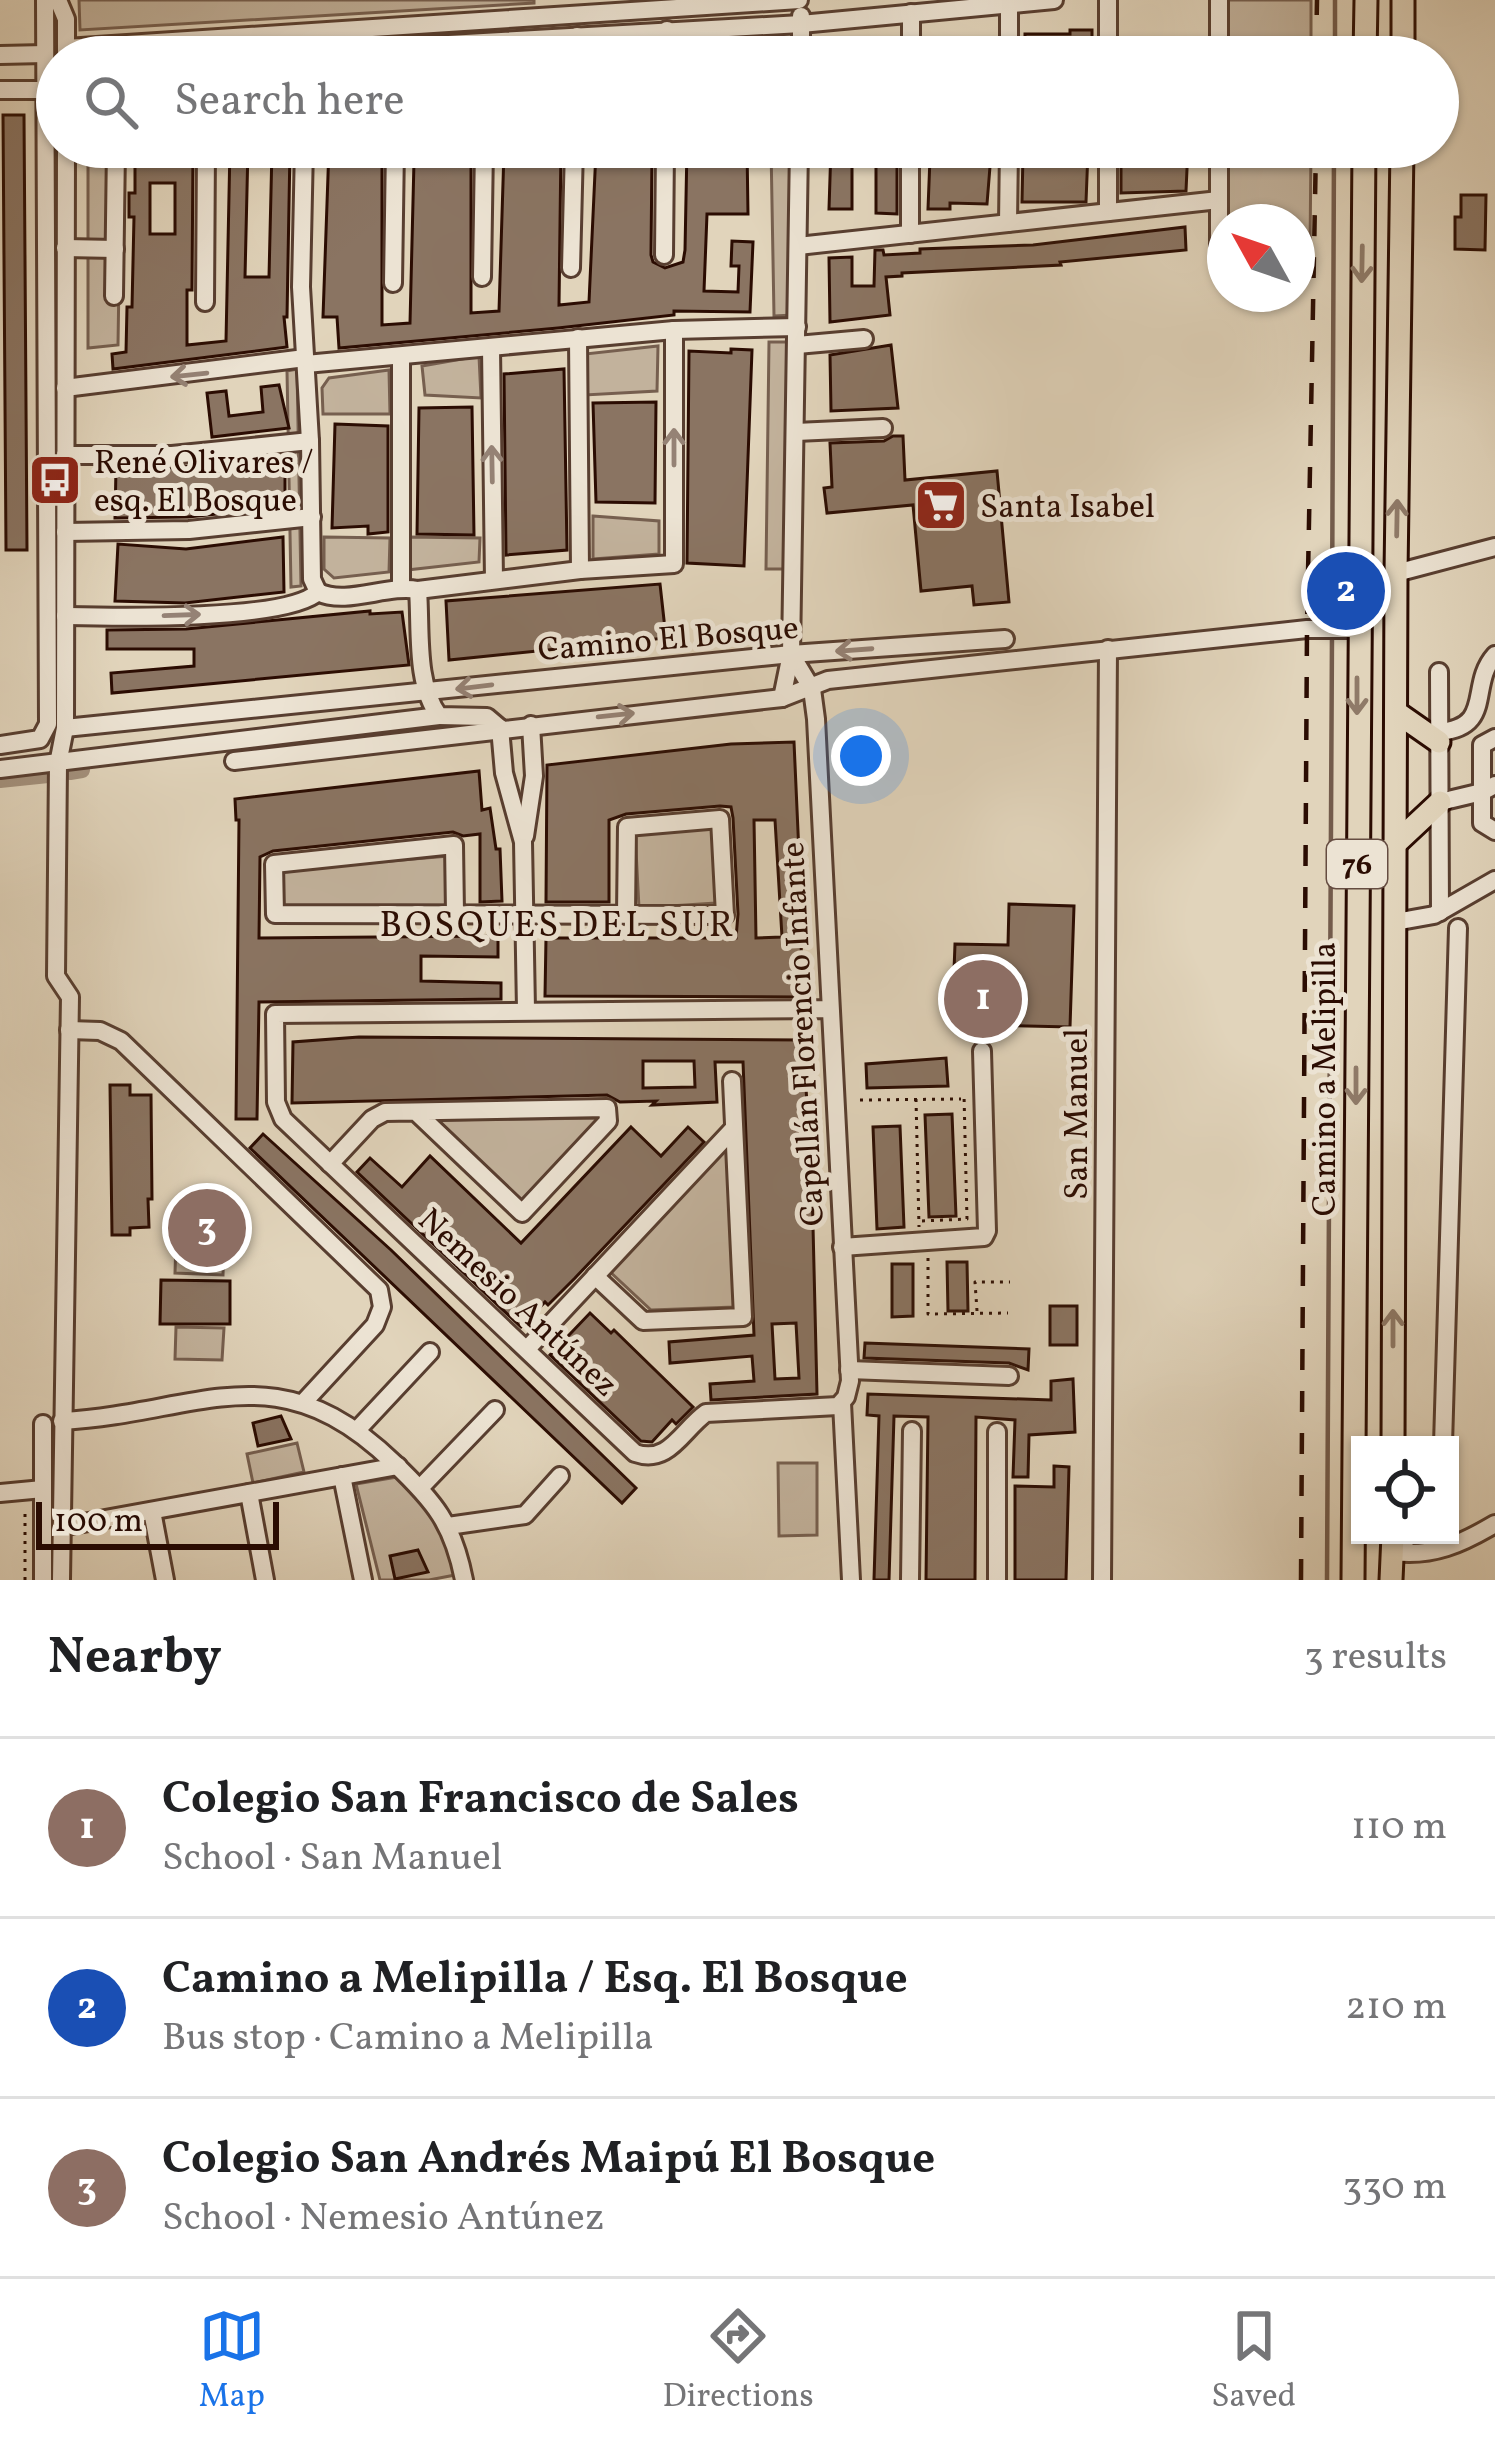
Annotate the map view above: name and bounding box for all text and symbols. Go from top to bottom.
search box [36,36,1459,168]
icon: search [78,69,144,135]
text: Search here [174,71,405,134]
north arrow [1207,204,1315,312]
one-way arrow [1351,244,1373,283]
one-way arrow [171,364,210,387]
one-way arrow [663,428,685,467]
place label: René Olivares / esq. El Bosque [94,442,314,526]
one-way arrow [481,445,504,484]
bus stop icon: René Olivares / esq. El Bosque [27,452,83,508]
supermarket icon: Santa Isabel [913,477,969,533]
place label: Santa Isabel [980,486,1155,532]
one-way arrow [1385,499,1408,538]
pin: 2 [1307,546,1385,636]
one-way arrow [162,603,201,626]
street label: Camino El Bosque [536,607,801,675]
one-way arrow [835,639,874,662]
one-way arrow [455,676,494,698]
one-way arrow [1346,676,1368,715]
one-way arrow [596,704,635,726]
your location [831,726,891,786]
road number: 76 [1327,840,1387,888]
street label: Capellán Florencio Infante [772,841,838,1227]
district label: BOSQUES DEL SUR [379,902,737,952]
street label: Camino a Melipilla [1304,942,1350,1216]
pin: 1 [944,954,1022,1044]
street label: San Manuel [1056,1028,1102,1200]
one-way arrow [1345,1066,1367,1105]
pin: 3 [168,1183,246,1273]
street label: Nemesio Antúnez [406,1199,626,1409]
one-way arrow [1382,1309,1404,1348]
map controls [1351,1436,1459,1544]
button: locate [1351,1436,1459,1544]
scale bar [36,1496,279,1549]
text: 100 m [54,1500,143,1546]
text: Nearby [48,1623,222,1694]
text: 3 results [1304,1631,1447,1685]
text: Colegio San Francisco de Sales [162,1769,799,1832]
text: 1 [79,1801,95,1855]
text: 110 m [1351,1801,1447,1855]
text: School · San Manuel [162,1832,502,1886]
text: Camino a Melipilla / Esq. El Bosque [162,1949,908,2012]
text: 2 [77,1981,97,2035]
text: 210 m [1345,1981,1447,2035]
text: Bus stop · Camino a Melipilla [162,2012,654,2066]
text: Colegio San Andrés Maipú El Bosque [162,2129,935,2192]
text: 3 [77,2161,97,2215]
text: 330 m [1342,2161,1447,2215]
text: School · Nemesio Antúnez [162,2192,604,2246]
tab: Map [199,2303,265,2421]
tab: Directions [662,2303,814,2421]
tab: Saved [1211,2303,1296,2421]

